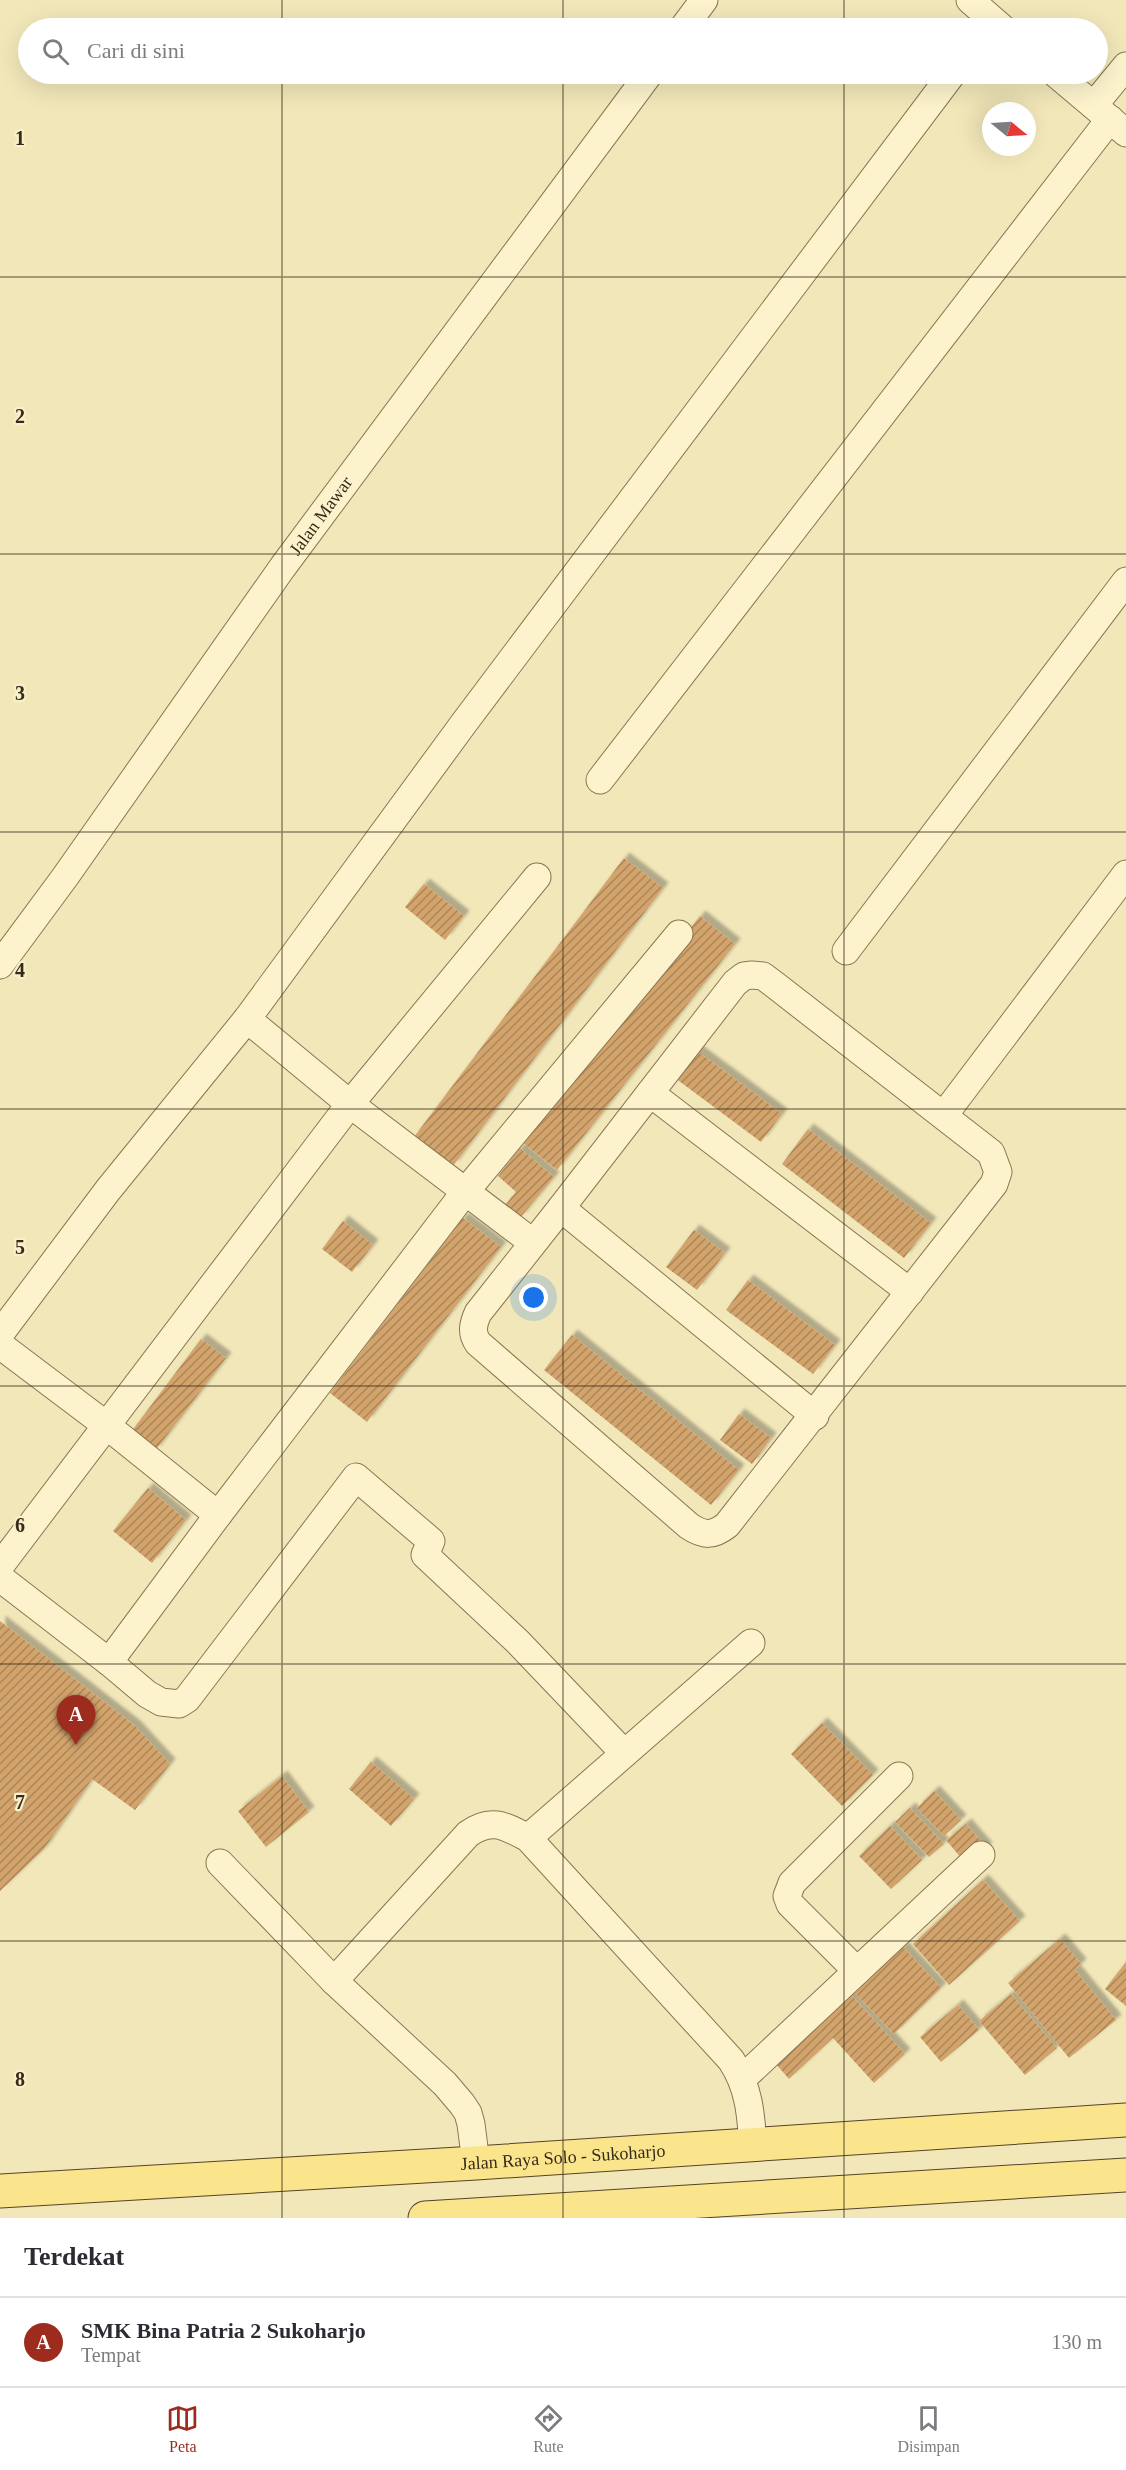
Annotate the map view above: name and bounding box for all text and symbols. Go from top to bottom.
search box [18,18,1108,84]
icon: search [39,35,72,68]
text: Cari di sini [87,38,185,63]
north arrow [982,102,1036,156]
text: 1 [15,127,25,149]
text: 2 [15,405,25,427]
street label: Jalan Mawar [285,473,356,559]
text: 3 [15,682,25,704]
text: 4 [15,959,25,981]
text: 5 [15,1236,25,1258]
your location [519,1283,548,1312]
text: 6 [15,1514,25,1536]
pin: A [56,1696,96,1745]
text: 7 [15,1791,25,1813]
text: 8 [15,2068,25,2090]
street label: Jalan Raya Solo - Sukoharjo [460,2140,666,2174]
text: Terdekat [24,2242,124,2271]
text: SMK Bina Patria 2 Sukoharjo [81,2318,366,2343]
text: A [36,2331,51,2353]
text: 130 m [1051,2331,1102,2353]
text: Tempat [81,2344,141,2366]
tab: Peta [166,2402,199,2456]
tab: Rute [532,2402,565,2456]
tab: Disimpan [897,2402,960,2456]

